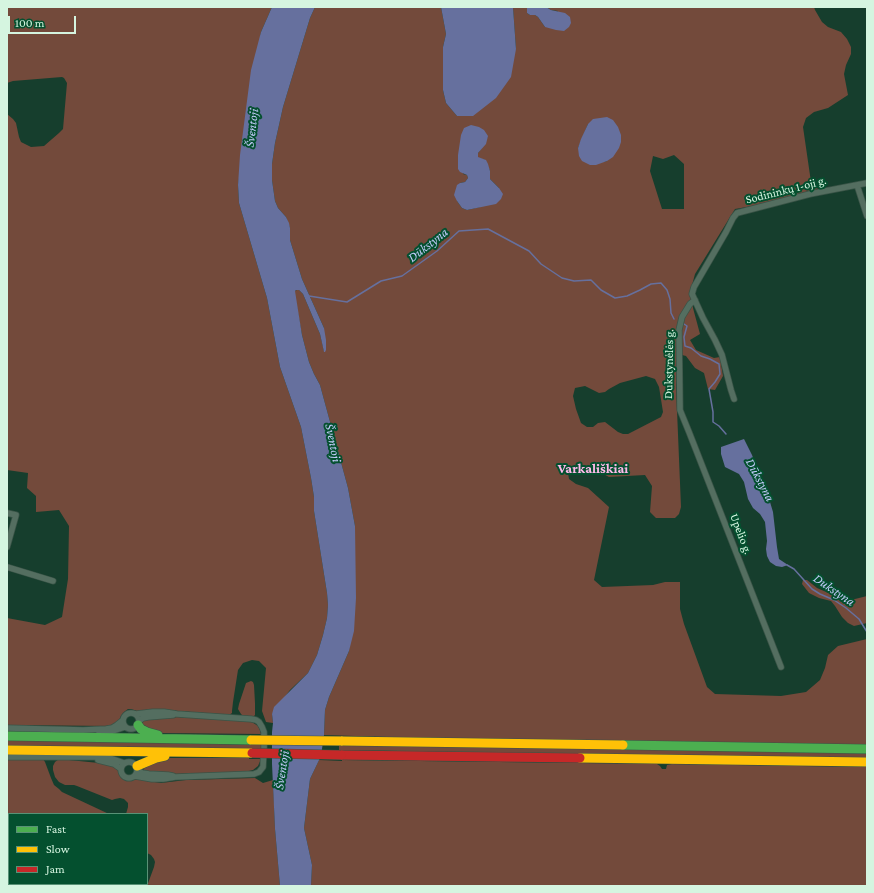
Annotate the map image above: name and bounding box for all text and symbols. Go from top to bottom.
scale bar [10,8,78,34]
text: 100 m [15,16,44,30]
water label: Šventoji [242,108,262,148]
street label: Sodininkų 1-oji g. [744,173,828,207]
water label: Dūkstyna [405,224,451,266]
street label: Dukstynėlės g. [661,329,677,399]
water label: Šventoji [322,422,344,464]
water label: Dūkstyna [742,456,778,504]
district label: Varkališkiai [558,461,628,477]
street label: Upelio g. [727,512,755,556]
water label: Dukstyna [810,570,858,610]
water label: Šventoji [271,750,293,790]
legend [8,813,148,885]
text: Fast [46,822,66,836]
text: Slow [46,842,70,856]
text: Jam [46,862,65,876]

